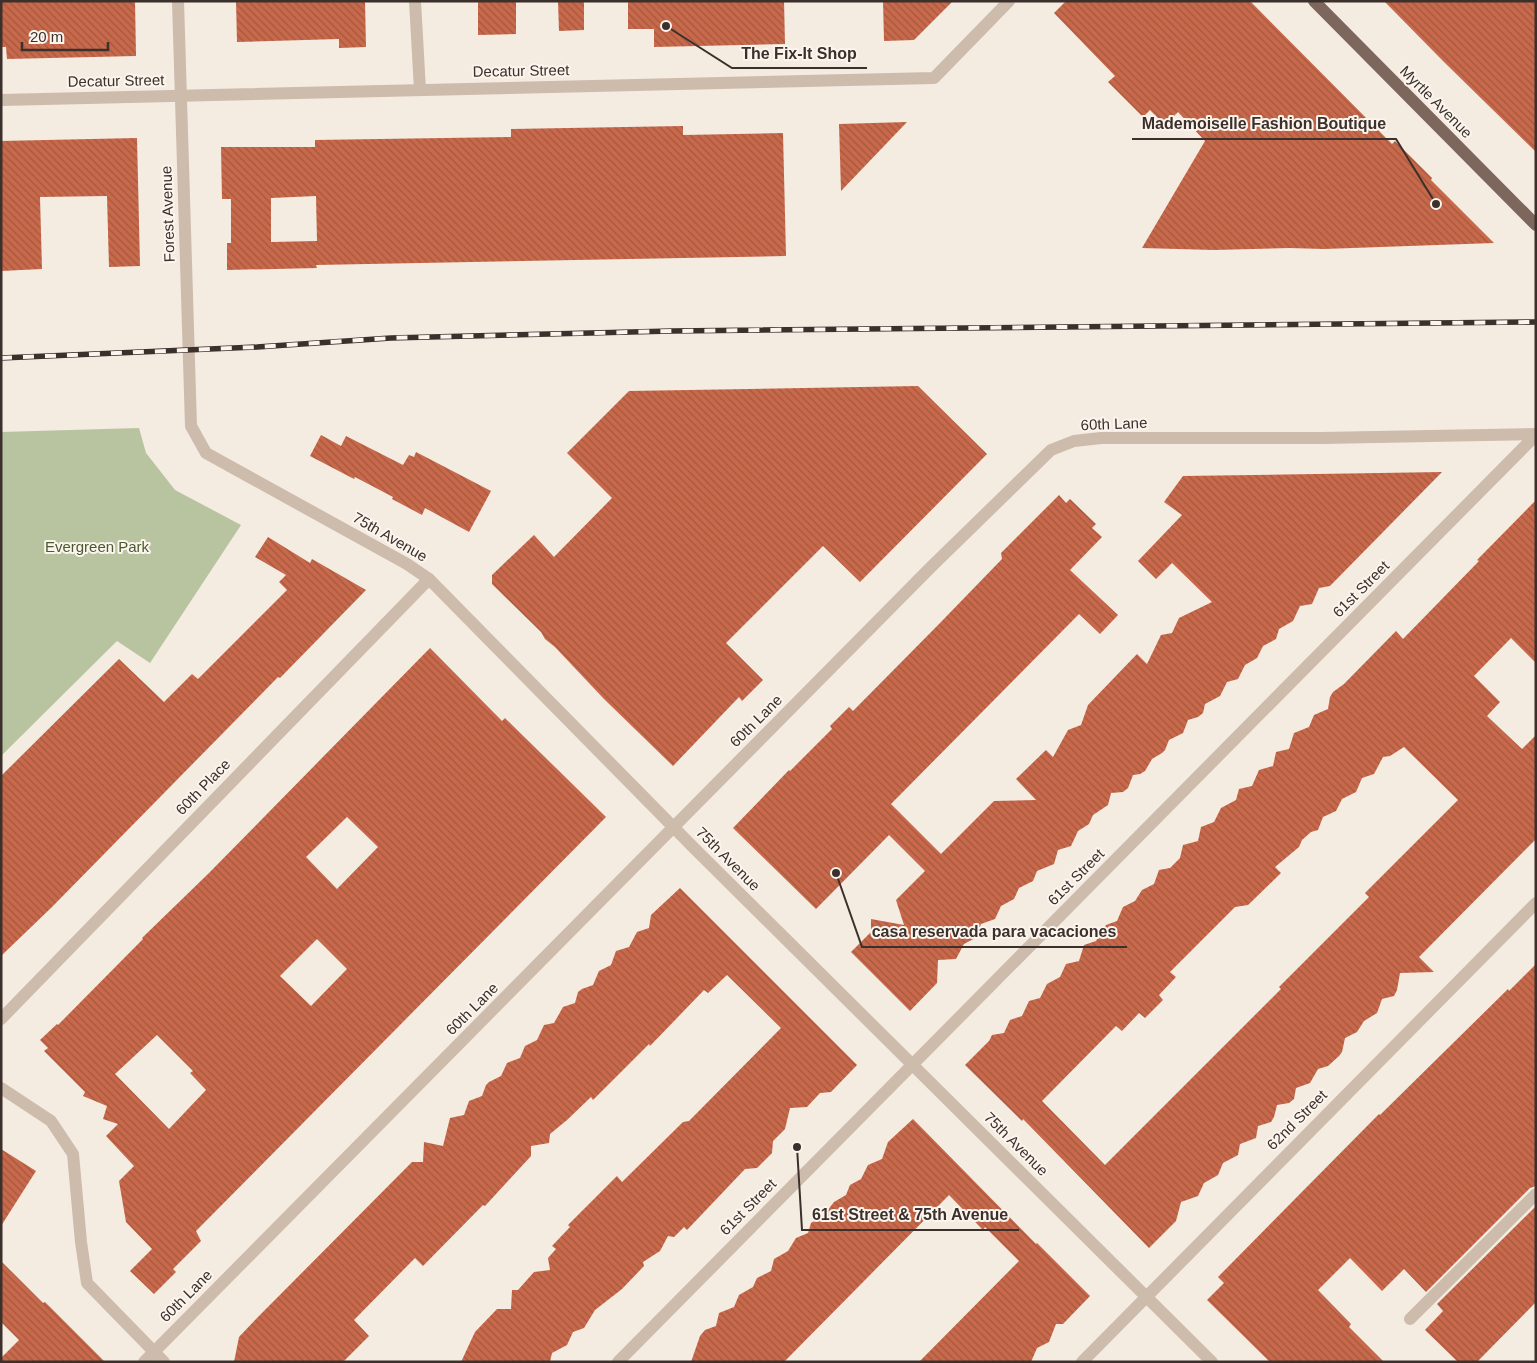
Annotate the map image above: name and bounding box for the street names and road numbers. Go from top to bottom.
street label: Decatur Street [472,61,570,80]
street label: Myrtle Avenue [1397,62,1476,141]
street label: Decatur Street [67,71,165,90]
street label: Forest Avenue [157,166,178,263]
street label: 60th Lane [1080,414,1148,433]
street label: 75th Avenue [350,508,431,565]
street label: 61st Street [1329,556,1393,620]
street label: 60th Lane [726,691,785,750]
street label: 60th Place [172,755,233,818]
street label: 75th Avenue [693,823,764,894]
street label: 61st Street [1044,844,1108,908]
street label: 60th Lane [442,979,501,1038]
street label: 62nd Street [1263,1086,1331,1153]
street label: 75th Avenue [981,1108,1052,1179]
street label: 61st Street [716,1174,780,1238]
street label: 60th Lane [156,1266,215,1325]

